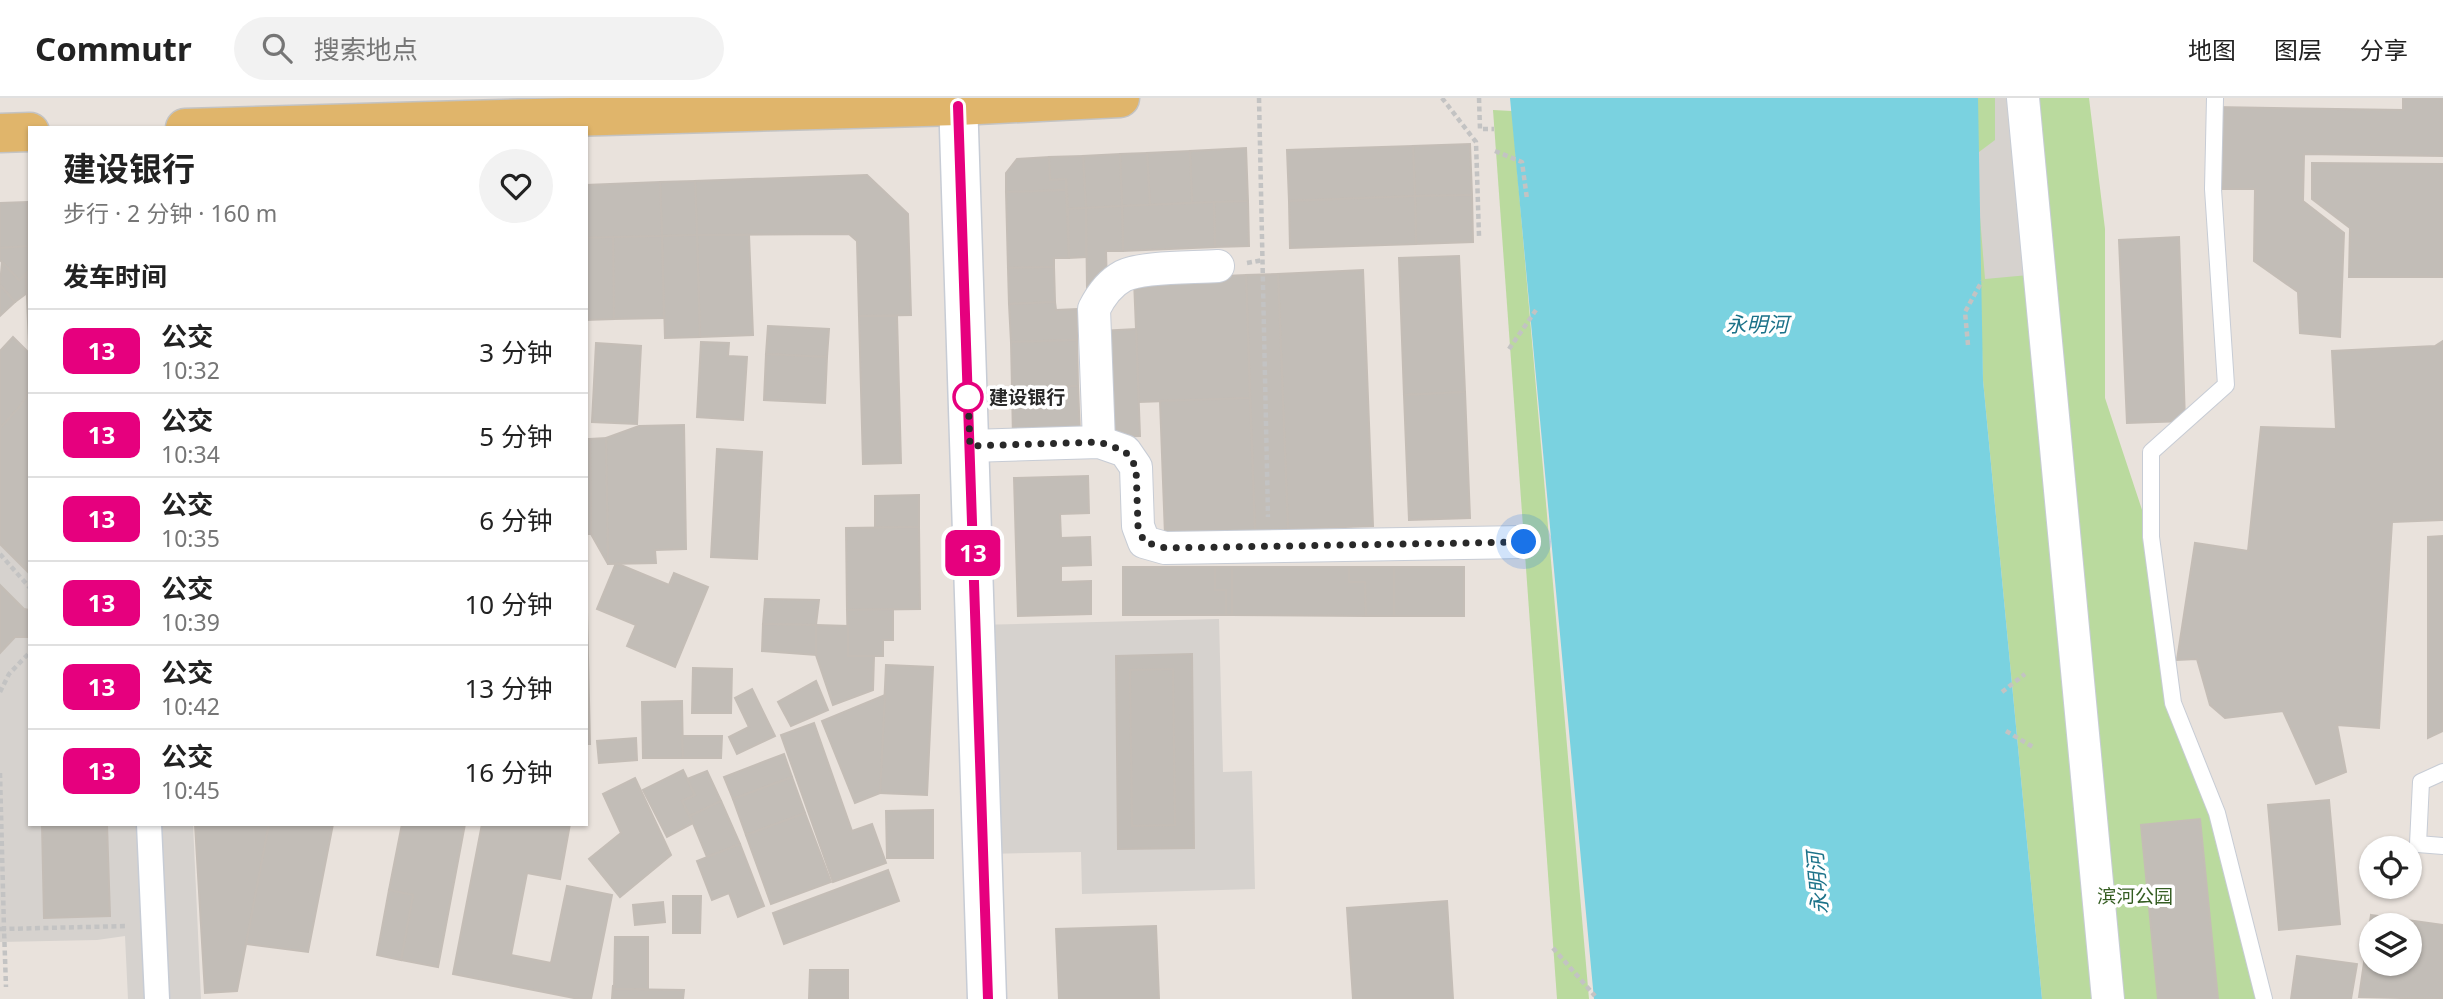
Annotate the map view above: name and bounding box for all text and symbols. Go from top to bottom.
search box [234,17,724,80]
text: Commutr [35,26,192,71]
icon: search [258,29,296,67]
text: 搜索地点 [314,31,418,67]
text: 地图 [2188,33,2236,66]
text: 图层 [2274,33,2322,66]
text: 分享 [2360,33,2408,66]
text: 建设银行 [63,146,195,191]
button: heart [479,149,553,223]
text: 步行 · 2 分钟 · 160 m [63,197,277,229]
text: 发车时间 [63,258,167,294]
water label: 永明河 [1726,310,1792,338]
text: 公交 [161,318,213,354]
text: 13 [88,334,115,367]
text: 3 分钟 [479,334,553,370]
text: 10:32 [161,354,220,386]
marker: 建设银行 [953,382,983,412]
place label: 建设银行 [989,384,1065,410]
text: 公交 [161,402,213,438]
text: 13 [88,418,115,451]
text: 5 分钟 [479,418,553,454]
text: 10:34 [161,438,220,470]
text: 公交 [161,486,213,522]
text: 13 [88,502,115,535]
text: 6 分钟 [479,502,553,538]
text: 10:35 [161,522,220,554]
your location [1506,524,1541,559]
line badge: 13 [942,530,1004,576]
text: 13 [959,536,987,569]
text: 公交 [161,570,213,606]
text: 13 [88,586,115,619]
text: 10 分钟 [464,586,553,622]
text: 10:39 [161,606,220,638]
text: 公交 [161,654,213,690]
text: 13 [88,670,115,703]
text: 13 分钟 [464,670,553,706]
text: 10:42 [161,690,220,722]
text: 公交 [161,738,213,774]
text: 13 [88,754,115,787]
text: 16 分钟 [464,754,553,790]
text: 10:45 [161,774,220,806]
map controls [2359,836,2422,976]
button: locate [2359,836,2422,899]
water label: 永明河 [1800,847,1834,916]
park label: 滨河公园 [2097,883,2173,909]
button: layers [2359,913,2422,976]

